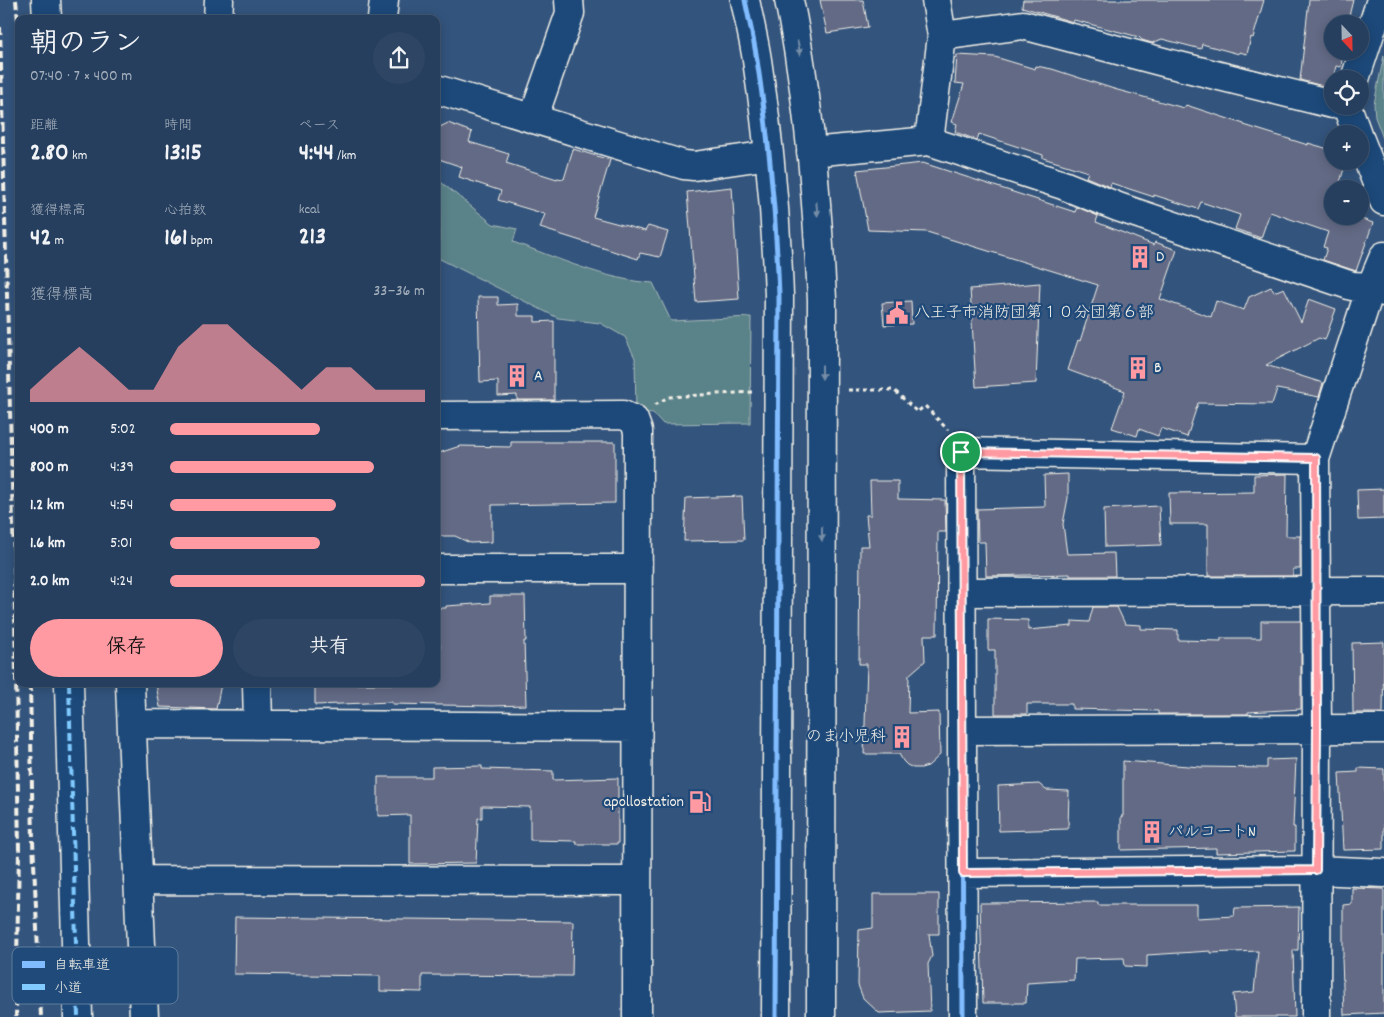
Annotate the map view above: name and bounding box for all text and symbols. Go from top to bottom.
north arrow [1324,15,1369,60]
map controls [1324,15,1369,225]
text: 朝のラン [30,26,142,66]
button: share [373,32,425,84]
one-way arrow [795,40,803,56]
text: 07:40 · 7 × 400 m [30,65,132,88]
button: locate [1324,70,1369,115]
text: 距離 [30,116,58,136]
text: 時間 [164,116,192,136]
text: ペース [299,116,340,136]
button: + [1324,125,1369,170]
text: 2.80 [30,136,69,172]
text: 13:15 [164,136,202,172]
text: 4:44 [299,136,334,172]
text: km [69,146,87,166]
text: /km [334,146,357,166]
button: − [1324,180,1369,225]
text: kcal [299,200,320,220]
text: 獲得標高 [30,201,86,221]
text: 心拍数 [164,201,206,221]
one-way arrow [813,201,821,217]
text: 213 [299,220,326,256]
text: 42 [30,221,51,257]
text: 161 [164,221,188,257]
text: m [51,231,64,251]
text: bpm [188,231,213,251]
building icon: D [1127,244,1153,270]
place label: D [1156,246,1164,269]
text: 33–36 m [373,280,425,303]
text: 獲得標高 [30,284,94,307]
public building icon: 八王子市消防団第１０分団第６部 [884,300,910,326]
place label: 八王子市消防団第１０分団第６部 [914,302,1154,325]
building icon: B [1125,355,1151,381]
place label: B [1154,357,1162,380]
building icon: A [504,363,530,389]
one-way arrow [818,364,826,380]
place label: A [534,365,543,388]
text: 400 m [30,418,69,441]
text: 5:02 [110,418,136,441]
pin [940,431,982,473]
icon: arrive [947,438,975,466]
text: 800 m [30,456,69,479]
text: 4:39 [110,456,134,479]
text: 1.2 km [30,494,64,517]
text: 4:54 [110,494,133,517]
one-way arrow [818,526,826,542]
text: 1.6 km [30,532,65,555]
text: 5:01 [110,532,132,555]
text: 2.0 km [30,570,70,593]
text: 4:24 [110,570,133,593]
button: 保存 [30,619,223,677]
button: 共有 [233,619,425,677]
building icon: のま小児科 [889,724,915,750]
place label: のま小児科 [806,726,886,749]
fuel station icon: apollostation [687,789,713,815]
place label: apollostation [604,791,684,814]
building icon: パルコートN [1139,819,1165,845]
place label: パルコートN [1168,821,1256,844]
legend [12,947,178,1004]
text: 自転車道 [54,956,110,976]
text: 小道 [54,979,82,999]

